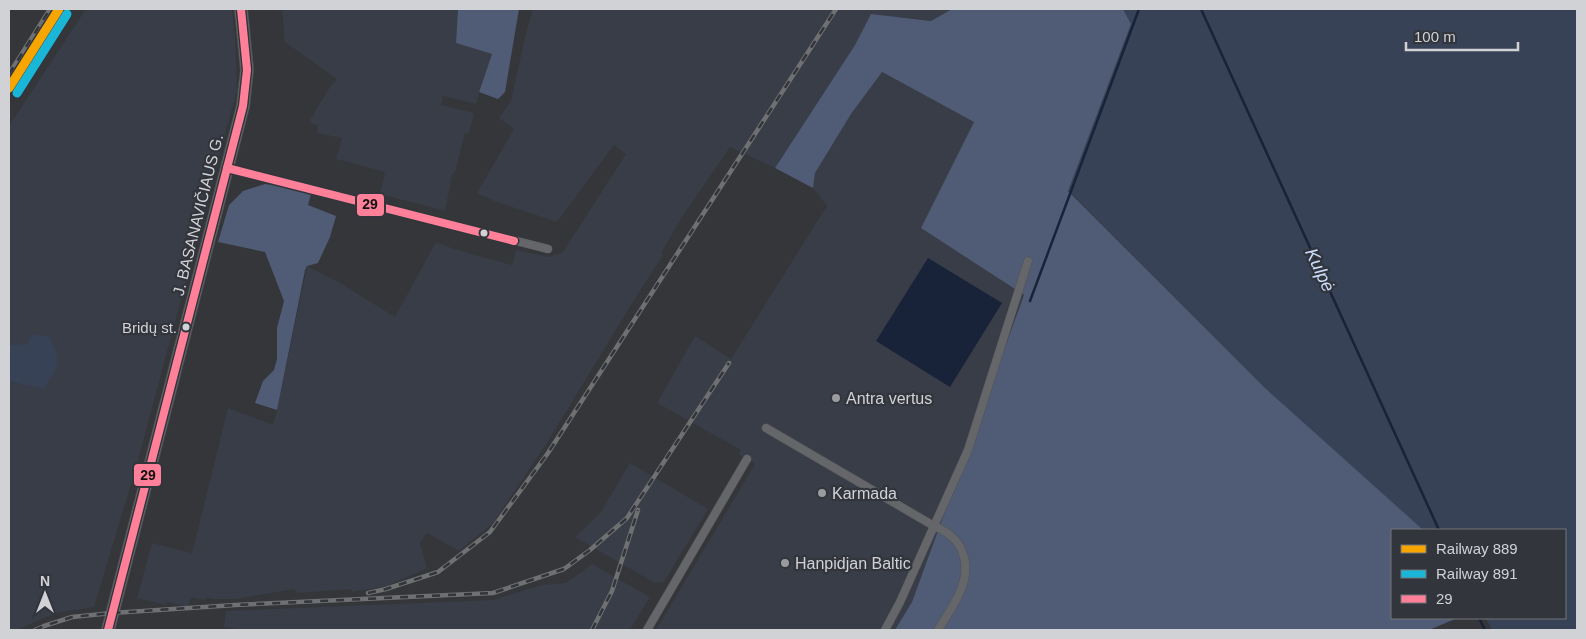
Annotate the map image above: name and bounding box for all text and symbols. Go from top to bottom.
scale bar [1406,20,1518,52]
text: 100 m [1414,28,1456,45]
street label: J. BASANAVIČIAUS G. [169,132,226,298]
line badge: 29 [356,193,385,217]
text: 29 [362,196,378,212]
unlabelled marker [479,228,489,238]
water label: Kulpė [1301,245,1339,295]
place label: Bridų st. [122,319,177,336]
marker: Bridų st. [181,322,191,332]
place label: Antra vertus [846,390,932,407]
marker: Antra vertus [830,392,842,404]
line badge: 29 [133,463,162,487]
text: 29 [140,467,156,483]
place label: Karmada [832,485,897,502]
marker: Karmada [816,487,828,499]
legend [1391,529,1566,619]
text: Railway 889 [1436,540,1518,557]
place label: Hanpidjan Baltic [795,555,911,572]
marker: Hanpidjan Baltic [779,557,791,569]
text: Railway 891 [1436,565,1518,582]
north arrow [20,569,70,619]
text: N [40,573,50,589]
text: 29 [1436,590,1453,607]

